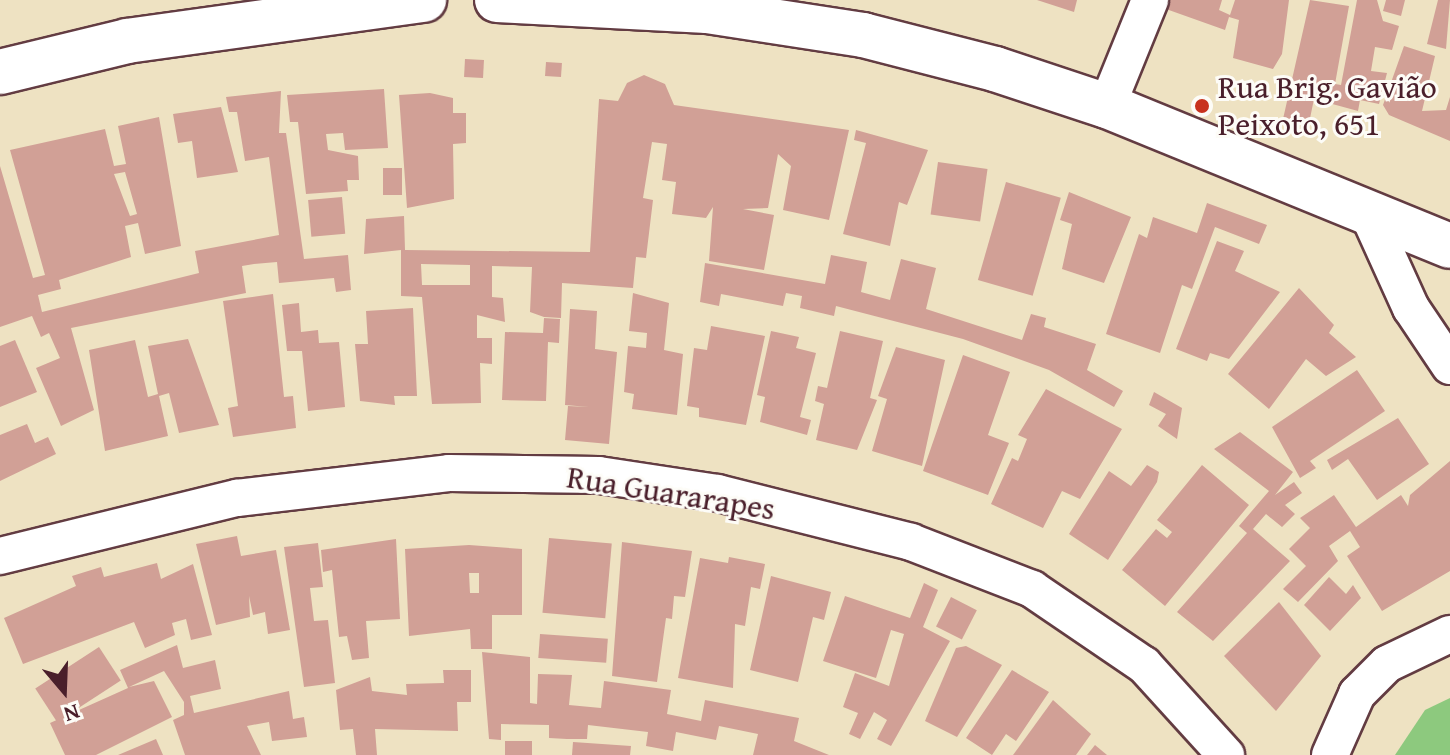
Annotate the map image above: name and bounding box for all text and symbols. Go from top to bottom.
place label: Rua Brig. Gavião Peixoto, 651 [1218,69,1437,144]
marker: Rua Brig. Gavião Peixoto, 651 [1193,97,1211,115]
street label: Rua Guararapes [564,458,778,528]
north arrow [24,651,104,731]
text: N [60,696,84,731]

